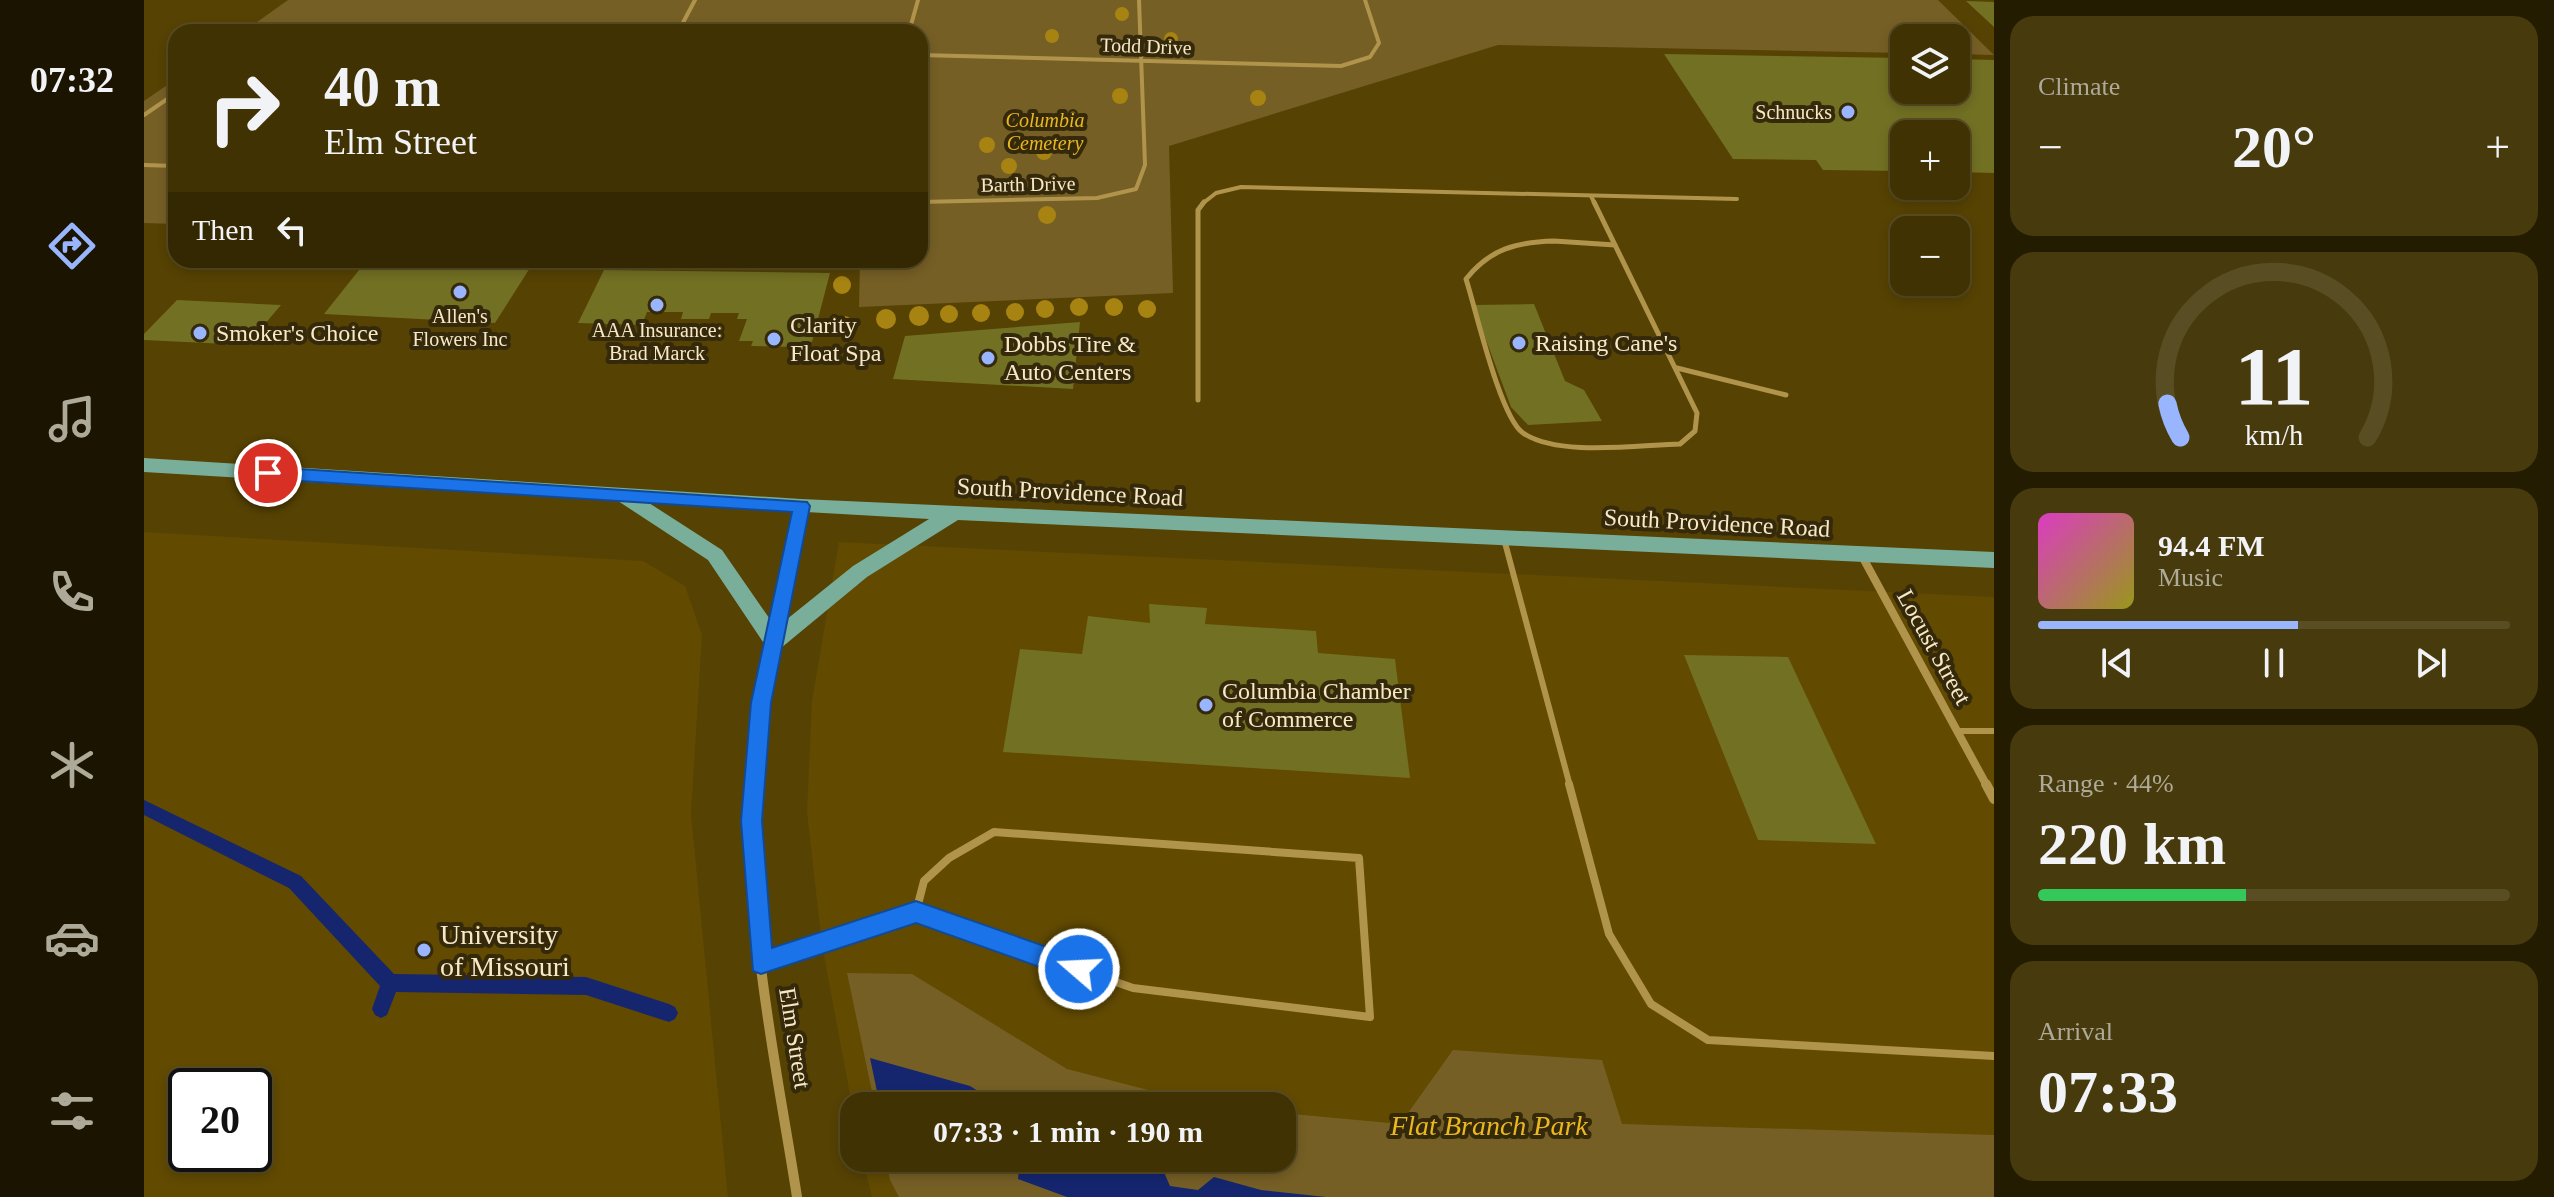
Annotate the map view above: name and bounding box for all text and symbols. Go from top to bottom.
map controls [1890,24,1970,296]
button: layers [1890,24,1970,104]
street label: Todd Drive [1100,33,1192,59]
icon: right [192,56,296,160]
text: 40 m [324,56,441,118]
text: 07:32 [30,60,114,100]
text: Climate [2038,72,2120,101]
place label: Schnucks [1755,101,1832,123]
marker: Schnucks [1839,103,1857,121]
park label: Columbia Cemetery [1006,109,1084,155]
text: 20° [2232,114,2316,180]
button: + [1890,120,1970,200]
text: Elm Street [324,122,477,162]
text: − [2038,123,2063,172]
text: + [2485,123,2510,172]
street label: Barth Drive [980,172,1076,196]
icon: left [270,208,314,252]
text: Then [192,213,254,246]
button: − [1890,216,1970,296]
icon: directions [44,218,100,274]
marker: Allen's Flowers Inc [451,283,469,301]
marker: AAA Insurance: Brad Marck [648,296,666,314]
place label: Allen's Flowers Inc [413,305,508,350]
place label: Clarity Float Spa [790,312,882,366]
place label: AAA Insurance: Brad Marck [592,319,722,364]
place label: Smoker's Choice [216,320,378,346]
marker: Smoker's Choice [191,324,209,342]
marker: Clarity Float Spa [765,330,783,348]
place label: Raising Cane's [1535,330,1677,356]
text: 11 [2235,330,2313,422]
place label: Dobbs Tire & Auto Centers [1004,331,1136,385]
marker: Raising Cane's [1510,334,1528,352]
marker: Dobbs Tire & Auto Centers [979,349,997,367]
icon: music [44,391,100,447]
text: km/h [2245,420,2303,451]
pin [234,439,302,507]
icon: arrive [246,451,290,495]
street label: South Providence Road [956,473,1184,511]
street label: South Providence Road [1603,504,1831,542]
text: 94.4 FM [2158,529,2265,562]
text: Music [2158,563,2223,592]
icon: phone [44,564,100,620]
street label: Locust Street [1892,585,1976,709]
icon: previous [2095,641,2139,685]
icon: pause [2252,641,2296,685]
icon: next [2409,641,2453,685]
place label: Columbia Chamber of Commerce [1222,678,1411,732]
marker: Columbia Chamber of Commerce [1197,696,1215,714]
icon: climate [44,737,100,793]
text: Range · 44% [2038,769,2174,798]
text: 220 km [2038,811,2226,877]
icon: car [44,910,100,966]
place label: University of Missouri [440,919,570,982]
position arrow [1037,927,1121,1011]
marker: University of Missouri [415,941,433,959]
street label: Elm Street [774,986,816,1091]
text: Arrival [2038,1017,2113,1046]
text: 07:33 [2038,1059,2178,1125]
speed limit sign: 20 [168,1068,272,1172]
icon: filters [44,1083,100,1139]
park label: Flat Branch Park [1389,1110,1588,1141]
text: 07:33 · 1 min · 190 m [933,1115,1203,1148]

